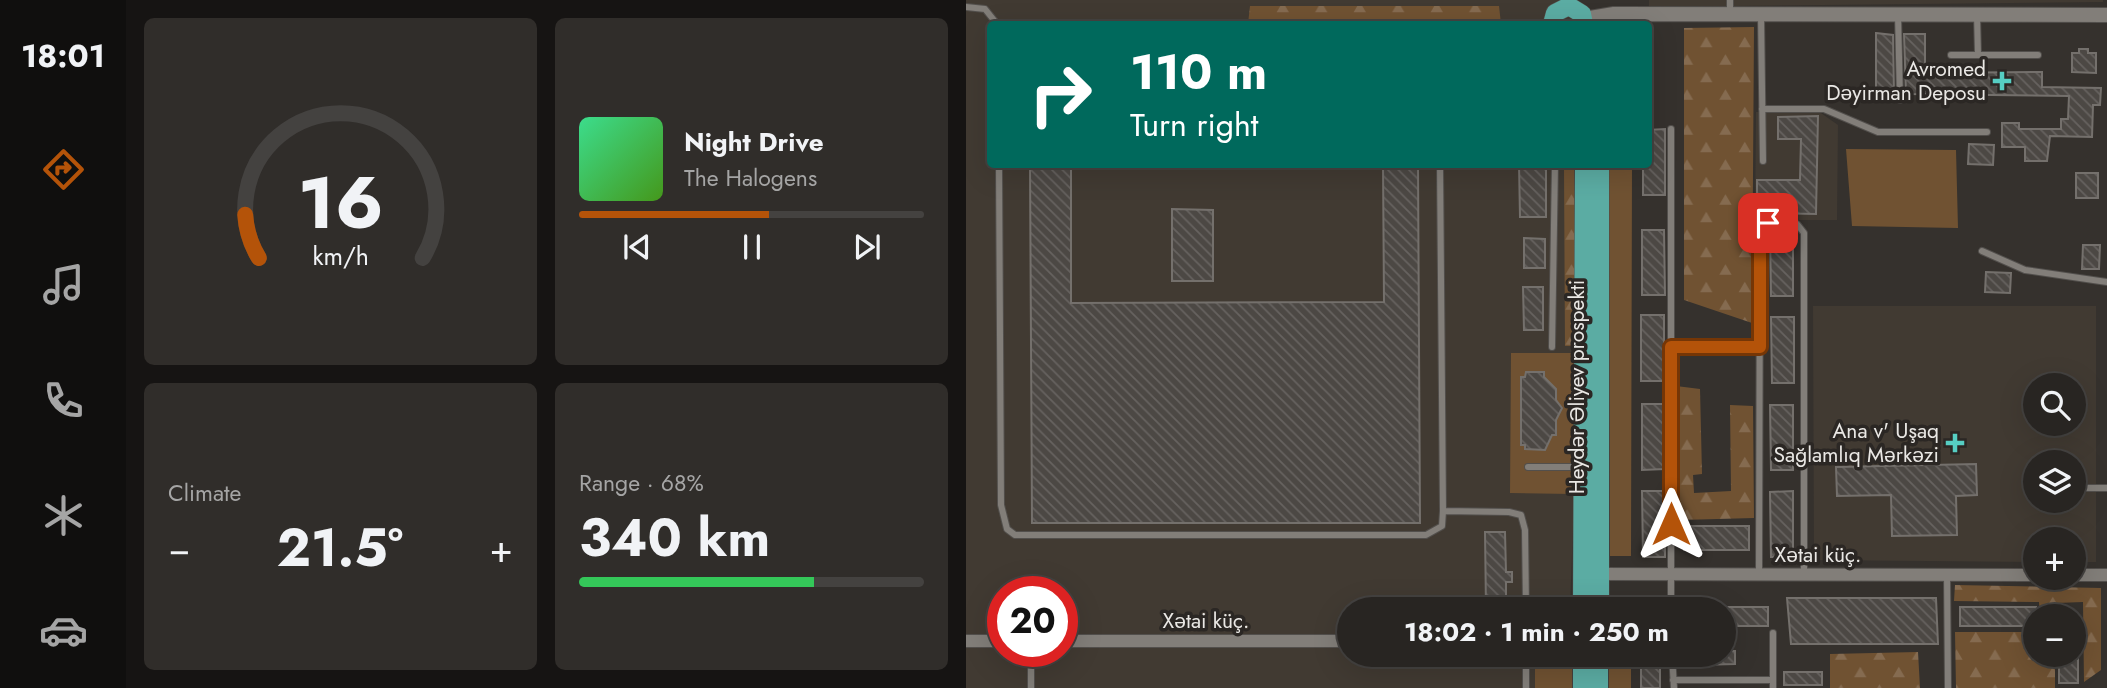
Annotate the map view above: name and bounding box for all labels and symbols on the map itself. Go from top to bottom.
place label: Avromed Dəyirman Deposu [1826,54,1986,108]
marker: Avromed Dəyirman Deposu [1992,71,2012,91]
pin [1738,193,1798,253]
street label: Heydər Əliyev prospekti [1562,280,1592,494]
place label: Ana v' Uşaq Sağlamlıq Mərkəzi [1774,416,1939,470]
marker: Ana v' Uşaq Sağlamlıq Mərkəzi [1945,433,1965,453]
position arrow [1634,487,1708,561]
street label: Xətai küç. [1775,540,1861,570]
speed limit sign: 20 [987,576,1078,667]
street label: Xətai küç. [1163,606,1249,636]

